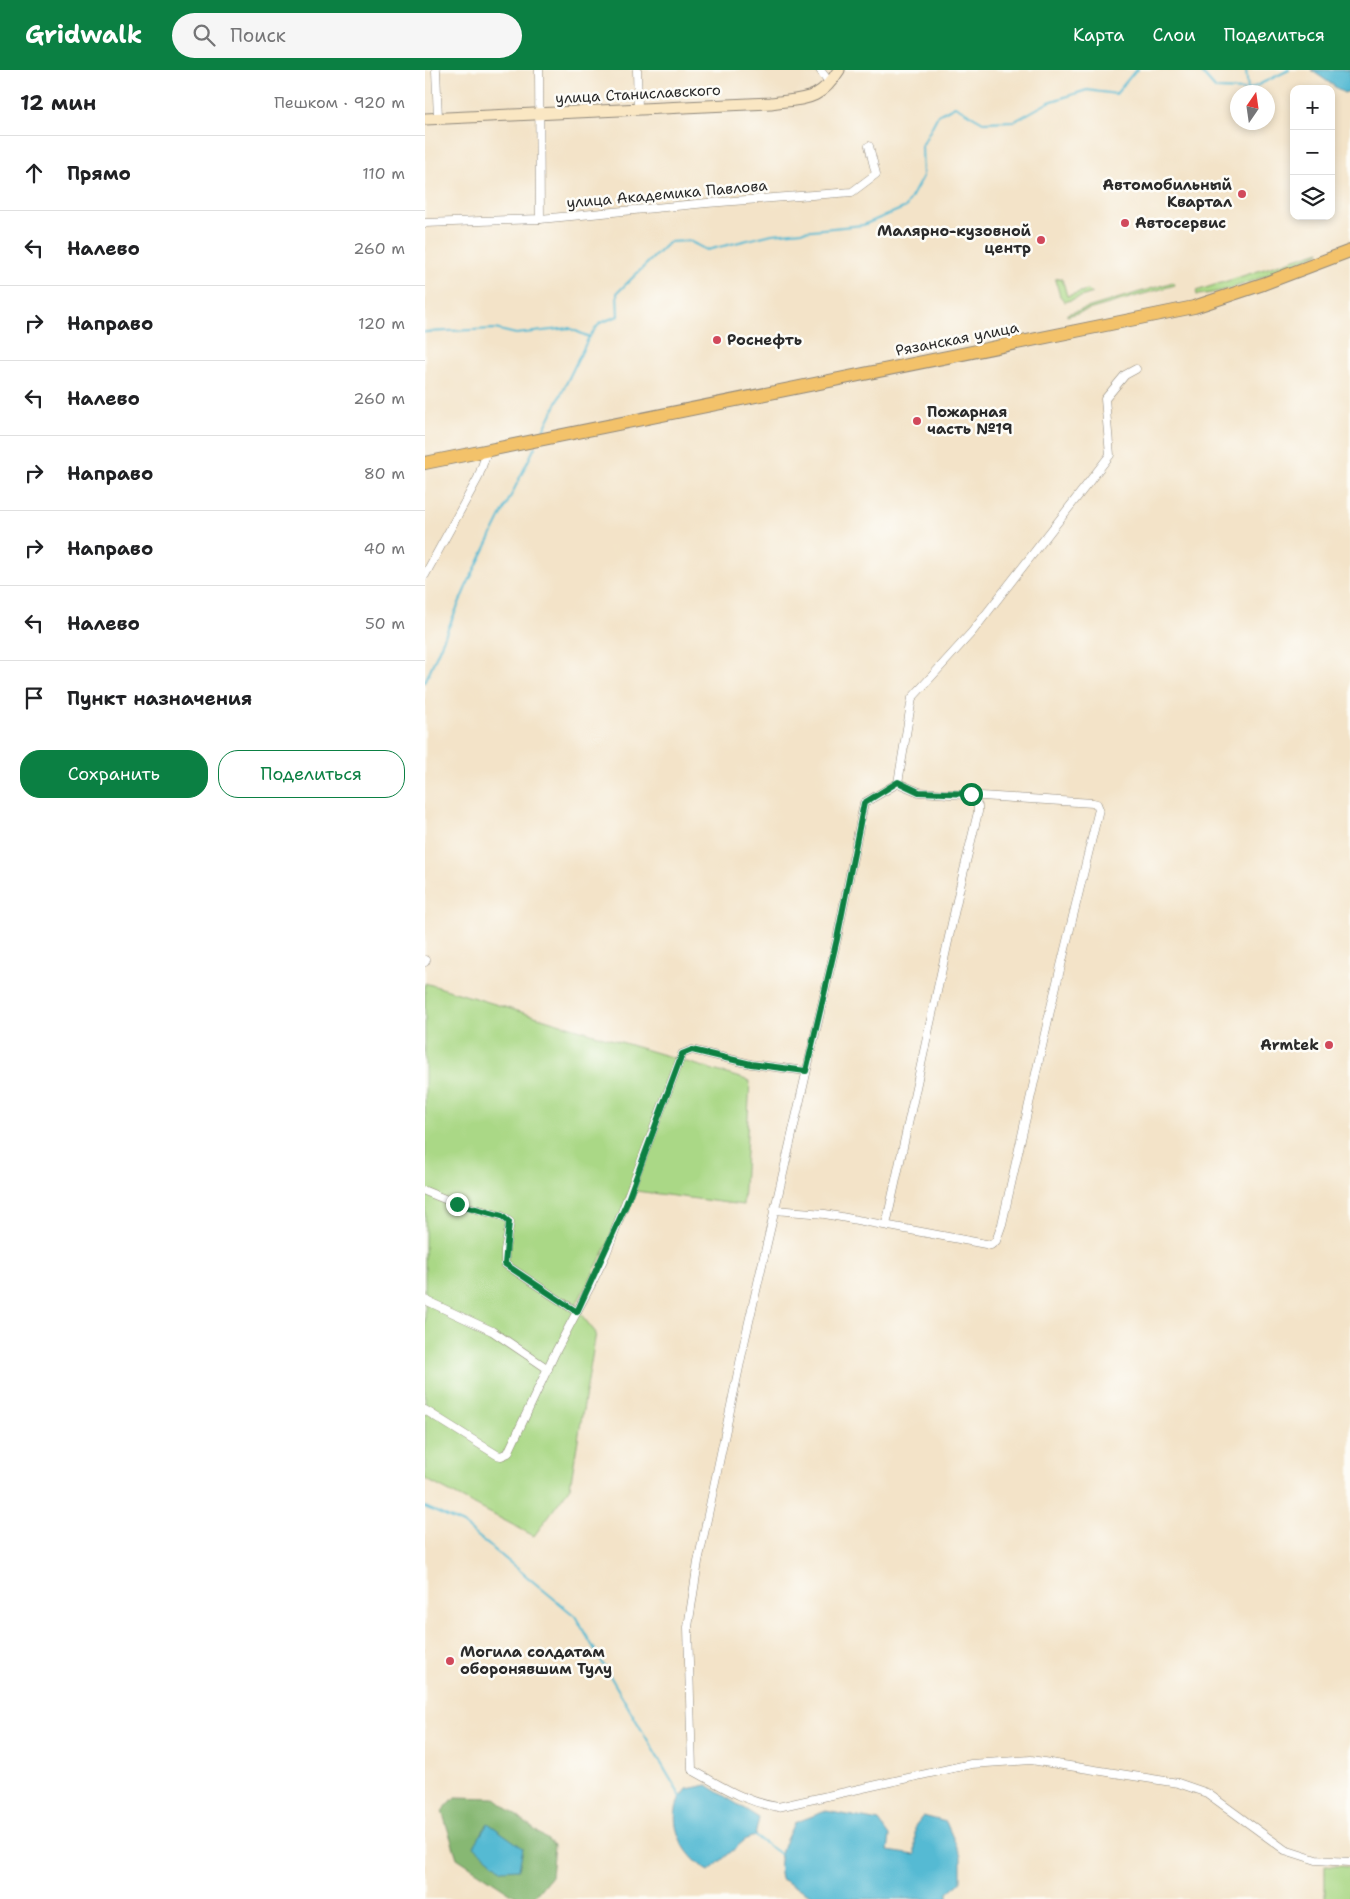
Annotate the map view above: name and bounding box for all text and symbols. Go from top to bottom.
search box [172,13,522,58]
text: Gridwalk [25,19,142,51]
icon: search [190,21,218,49]
text: Поиск [230,23,286,48]
text: Карта [1073,23,1124,47]
text: Слои [1152,23,1196,47]
text: Поделиться [1224,23,1325,47]
street label: улица Станиславского [555,80,721,108]
north arrow [1230,85,1275,130]
map controls [1290,85,1335,220]
button: + [1290,85,1335,130]
text: 12 мин [20,89,96,117]
text: Пешком · 920 m [274,92,405,113]
button: − [1290,130,1335,175]
icon: ahead [20,159,48,187]
text: Прямо [67,161,131,186]
text: 110 m [362,163,405,184]
street label: улица Академика Павлова [566,175,769,213]
place label: Автомобильный Квартал [1102,175,1233,212]
button: layers [1290,175,1335,220]
marker: Автомобильный Квартал [1236,188,1248,200]
place label: Автосервис [1135,213,1226,233]
marker: Автосервис [1119,217,1131,229]
place label: Малярно-кузовной центр [877,221,1032,258]
icon: left [20,234,48,262]
marker: Малярно-кузовной центр [1035,234,1047,246]
text: Налево [67,236,140,261]
text: 260 m [353,238,405,259]
icon: right [20,309,48,337]
text: Направо [67,311,153,336]
text: 120 m [358,313,405,334]
street label: Рязанская улица [894,317,1021,361]
place label: Роснефть [727,330,802,350]
marker: Роснефть [711,334,723,346]
icon: left [20,384,48,412]
text: Налево [67,386,140,411]
text: 260 m [353,388,405,409]
place label: Пожарная часть №19 [927,402,1012,439]
marker: Пожарная часть №19 [911,415,923,427]
icon: right [20,459,48,487]
text: Направо [67,461,153,486]
text: 80 m [364,463,405,484]
icon: right [20,534,48,562]
text: Направо [67,536,153,561]
text: 40 m [363,538,405,559]
icon: left [20,609,48,637]
text: Налево [67,611,140,636]
text: 50 m [365,613,405,634]
icon: arrive [20,684,48,712]
text: Пункт назначения [67,686,252,711]
button: Сохранить [20,750,208,798]
button: Поделиться [218,750,405,798]
route start [960,783,983,806]
place label: Armtek [1260,1035,1319,1055]
marker: Armtek [1323,1039,1335,1051]
route end [446,1193,469,1216]
place label: Могила солдатам оборонявшим Тулу [460,1642,612,1679]
marker: Могила солдатам оборонявшим Тулу [444,1655,456,1667]

